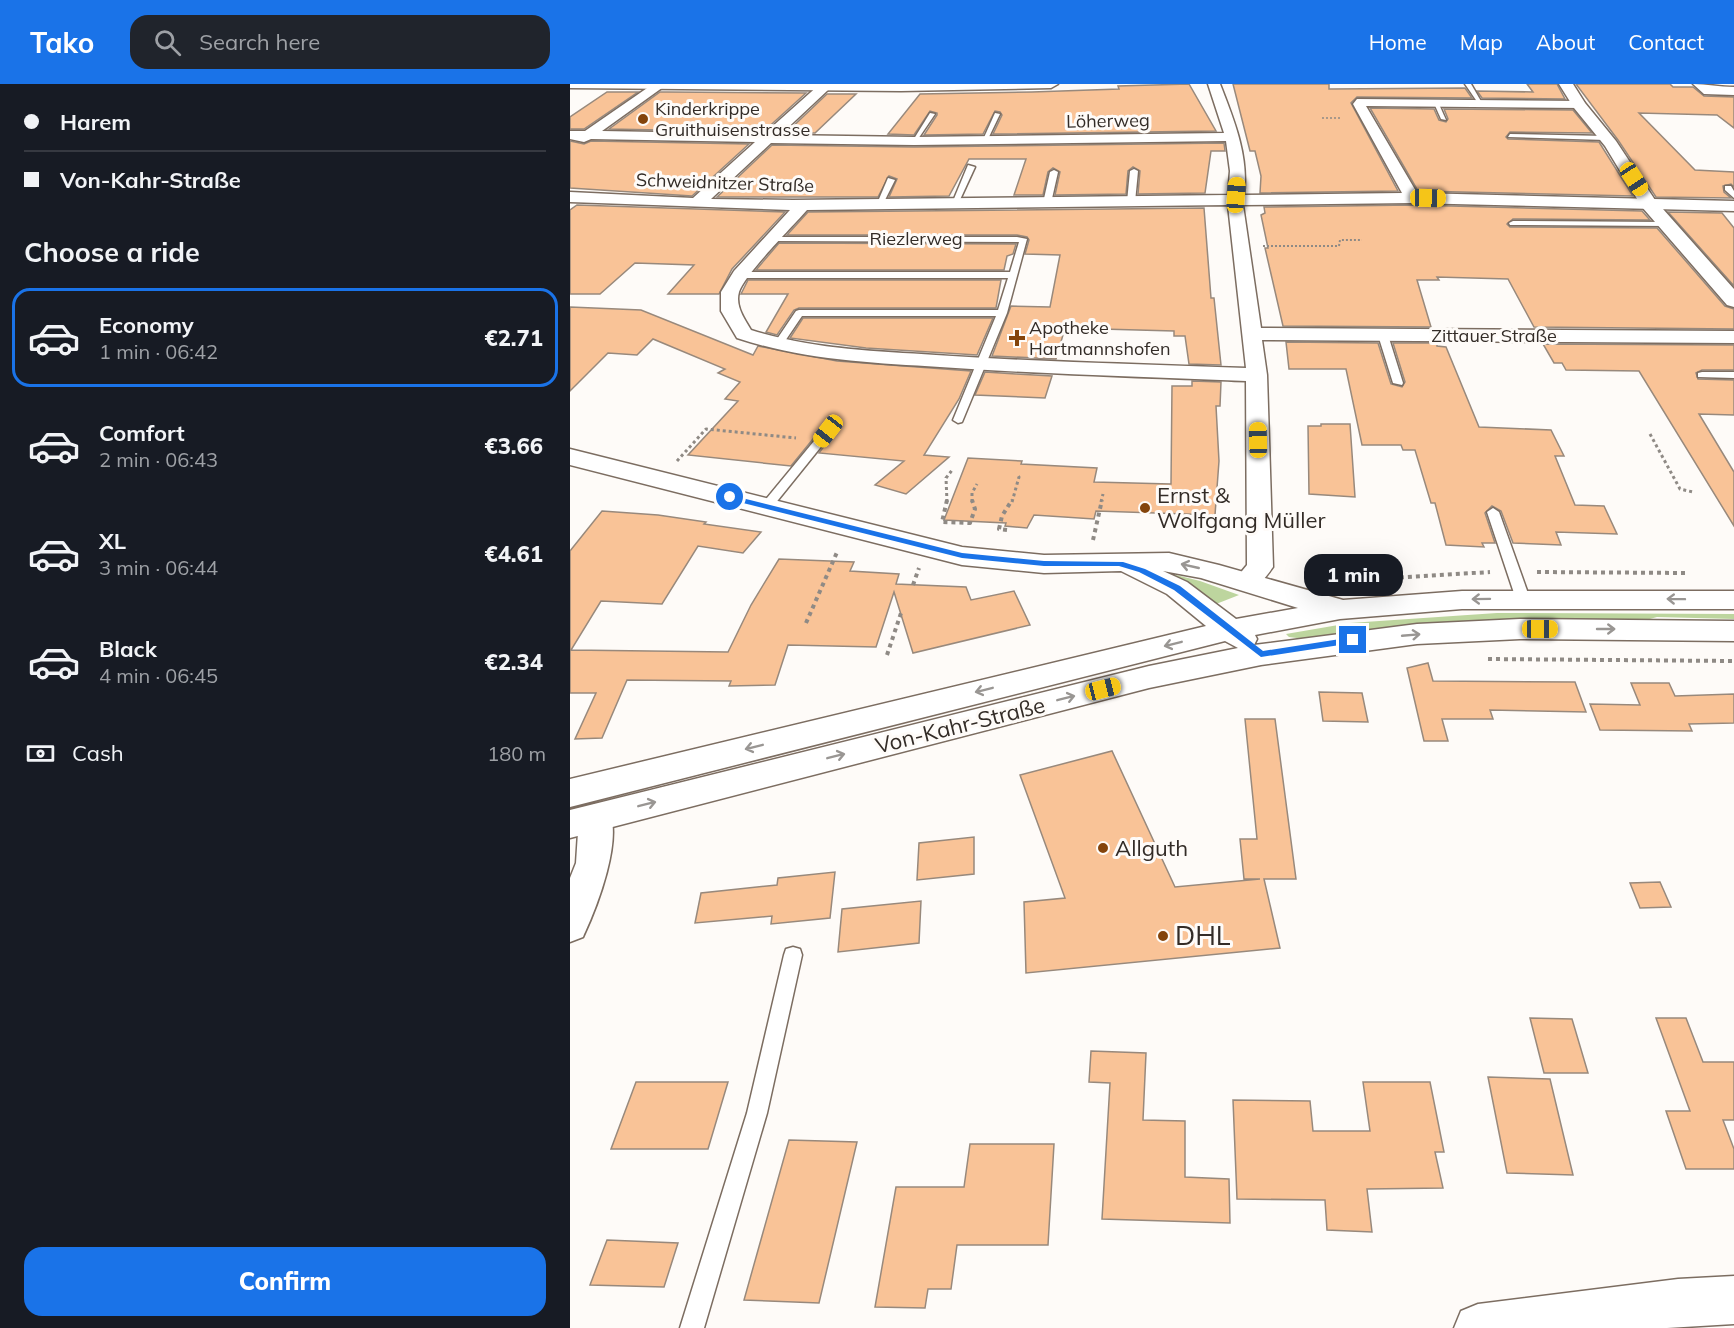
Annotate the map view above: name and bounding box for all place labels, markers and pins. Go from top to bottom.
place label: Kinderkrippe Gruithuisenstrasse [655,97,810,141]
marker: Kinderkrippe Gruithuisenstrasse [636,112,650,126]
place label: Apotheke Hartmannshofen [1029,316,1170,360]
marker: Apotheke Hartmannshofen [1010,331,1024,345]
place label: Ernst & Wolfgang Müller [1157,481,1325,534]
marker: Ernst & Wolfgang Müller [1138,501,1152,515]
place label: Allguth [1115,834,1188,862]
marker: Allguth [1096,841,1110,855]
place label: DHL [1175,918,1231,952]
marker: DHL [1156,929,1170,943]

